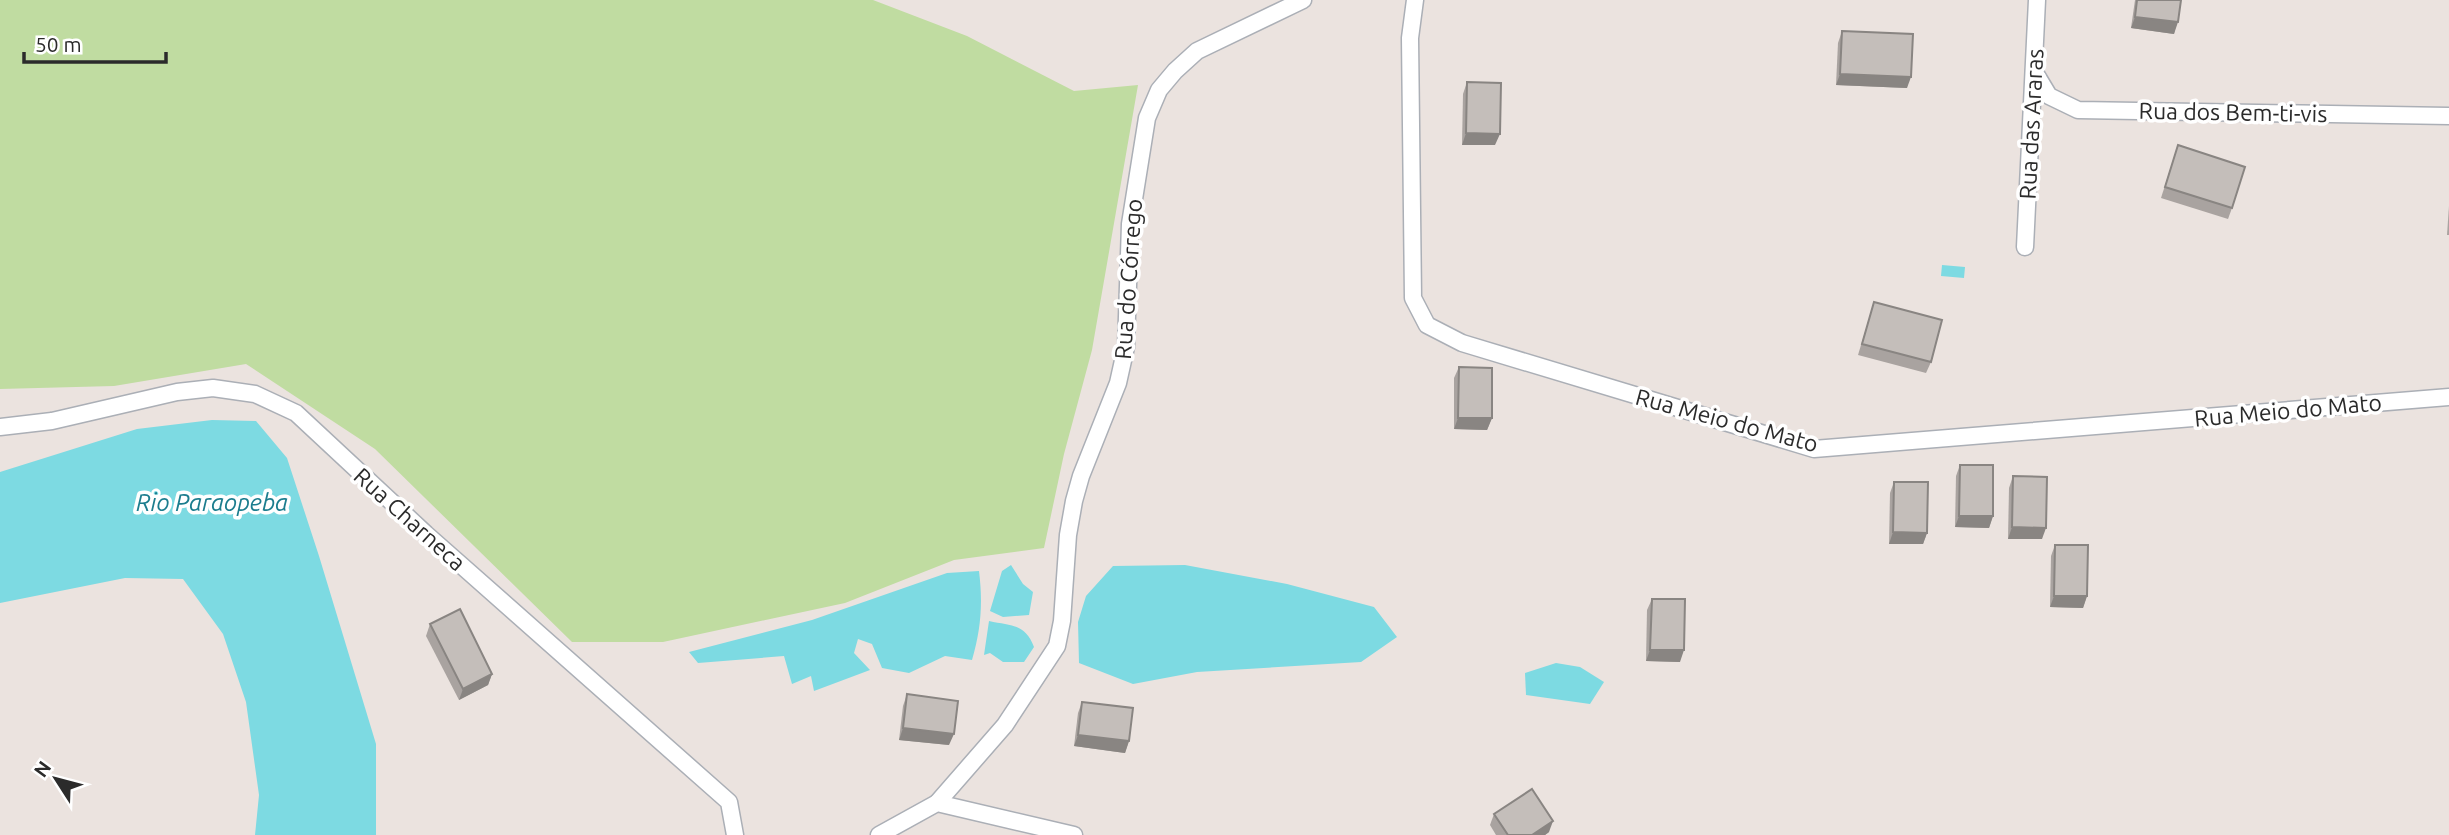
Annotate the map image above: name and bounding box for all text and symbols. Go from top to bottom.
scale bar [24,21,166,65]
text: 50 m [35,32,82,56]
street label: Rua das Araras [2015,48,2047,200]
street label: Rua dos Bem-ti-vis [2139,98,2328,126]
street label: Rua do Córrego [1110,198,1146,360]
street label: Rua Meio do Mato [1633,384,1821,456]
street label: Rua Meio do Mato [2193,389,2383,431]
street label: Rua Charneca [349,463,471,575]
water label: Rio Paraopeba [136,489,288,516]
north arrow [21,744,91,814]
text: N [29,757,55,781]

